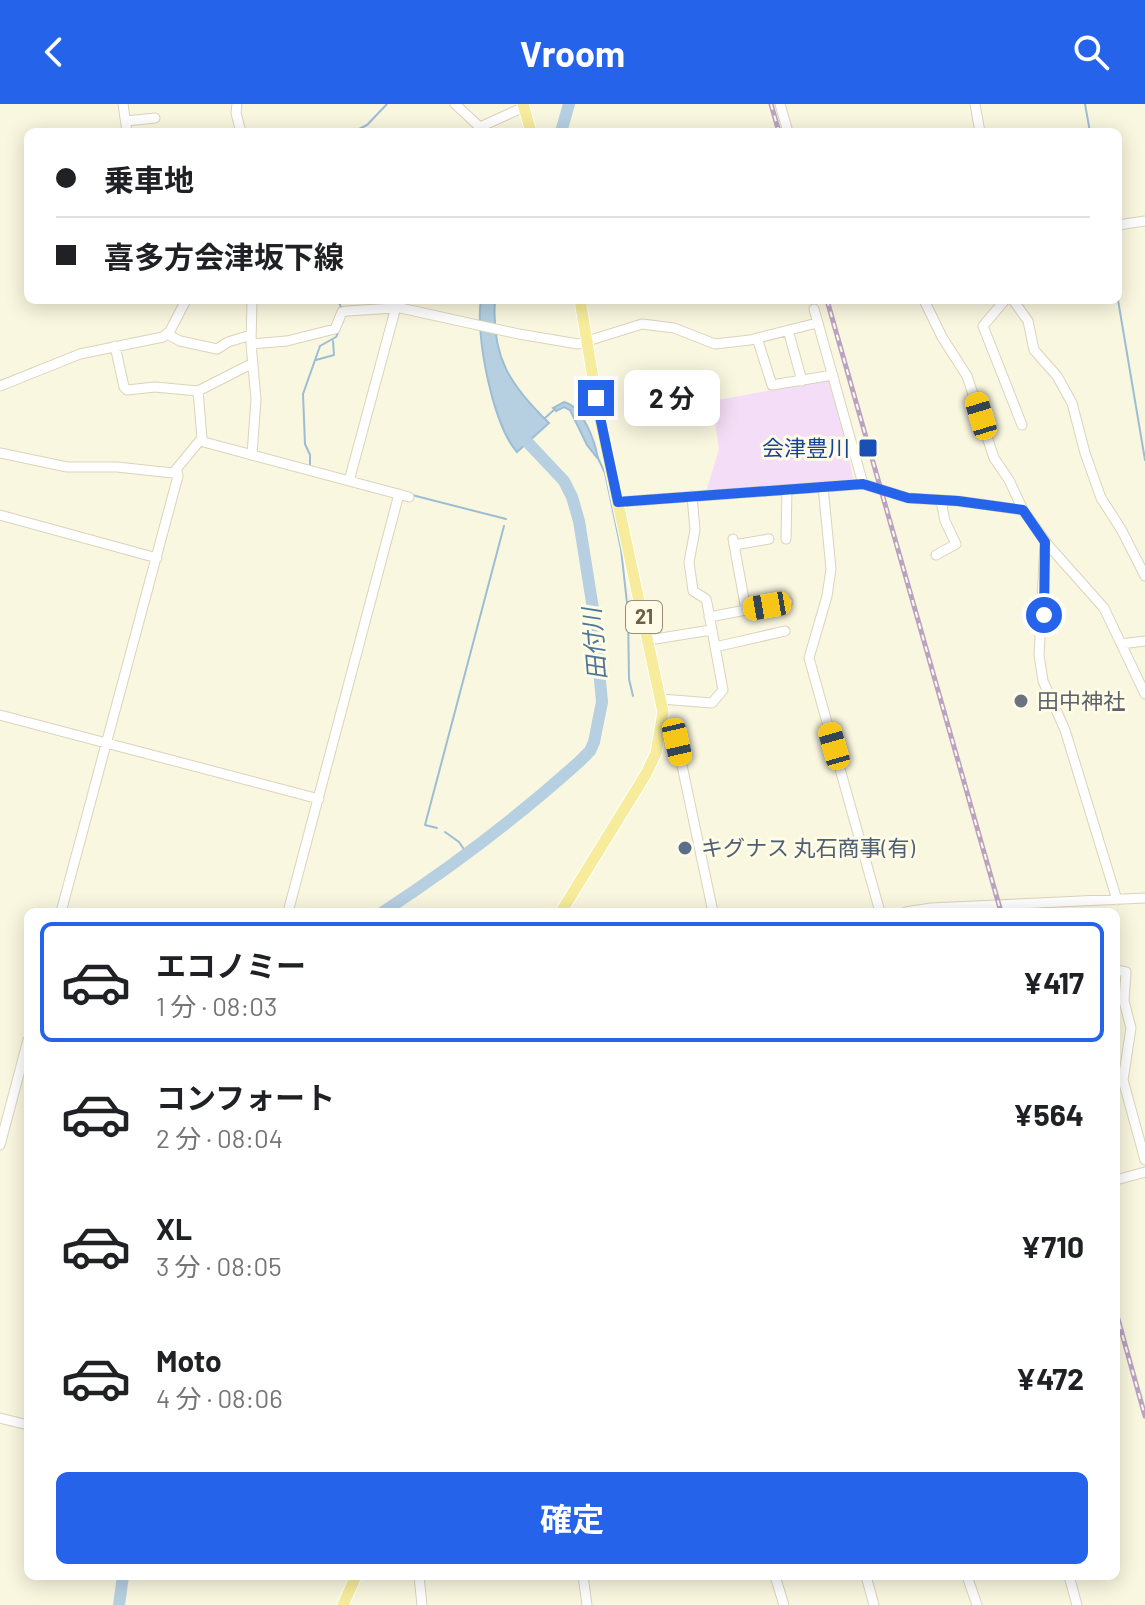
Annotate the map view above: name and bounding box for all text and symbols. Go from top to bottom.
icon: back [32,30,76,74]
icon: search [1069,30,1113,74]
text: Vroom [520,31,625,74]
text: 乗車地 [104,161,194,197]
text: 喜多方会津坂下線 [104,238,344,274]
callout: 2 分 [624,370,720,426]
route end [578,380,614,416]
text: 2 分 [649,382,695,413]
car [963,390,999,442]
place label: 会津豊川 [762,434,850,460]
marker: 会津豊川 [857,437,879,459]
car [741,590,793,622]
route start [1026,597,1062,633]
road number: 21 [626,601,662,633]
water label: 田付川 [576,604,611,681]
place label: 田中神社 [1037,687,1125,713]
marker: 田中神社 [1012,692,1030,710]
car [660,716,694,768]
car [816,720,852,772]
place label: キグナス 丸石商事(有) [701,834,915,860]
marker: キグナス 丸石商事(有) [676,839,694,857]
icon: car [60,946,132,1018]
text: エコノミー [156,947,306,983]
text: ¥417 [1023,964,1084,1000]
text: 1 分 · 08:03 [156,990,277,1021]
icon: car [60,1078,132,1150]
text: コンフォート [156,1079,335,1115]
text: ¥564 [1013,1096,1084,1132]
text: 2 分 · 08:04 [156,1122,283,1153]
icon: car [60,1210,132,1282]
text: XL [156,1210,192,1246]
text: ¥710 [1021,1228,1084,1264]
text: 3 分 · 08:05 [156,1250,282,1281]
icon: car [60,1342,132,1414]
text: Moto [156,1342,222,1378]
text: ¥472 [1016,1360,1084,1396]
text: 4 分 · 08:06 [156,1382,283,1413]
button: 確定 [56,1472,1088,1564]

